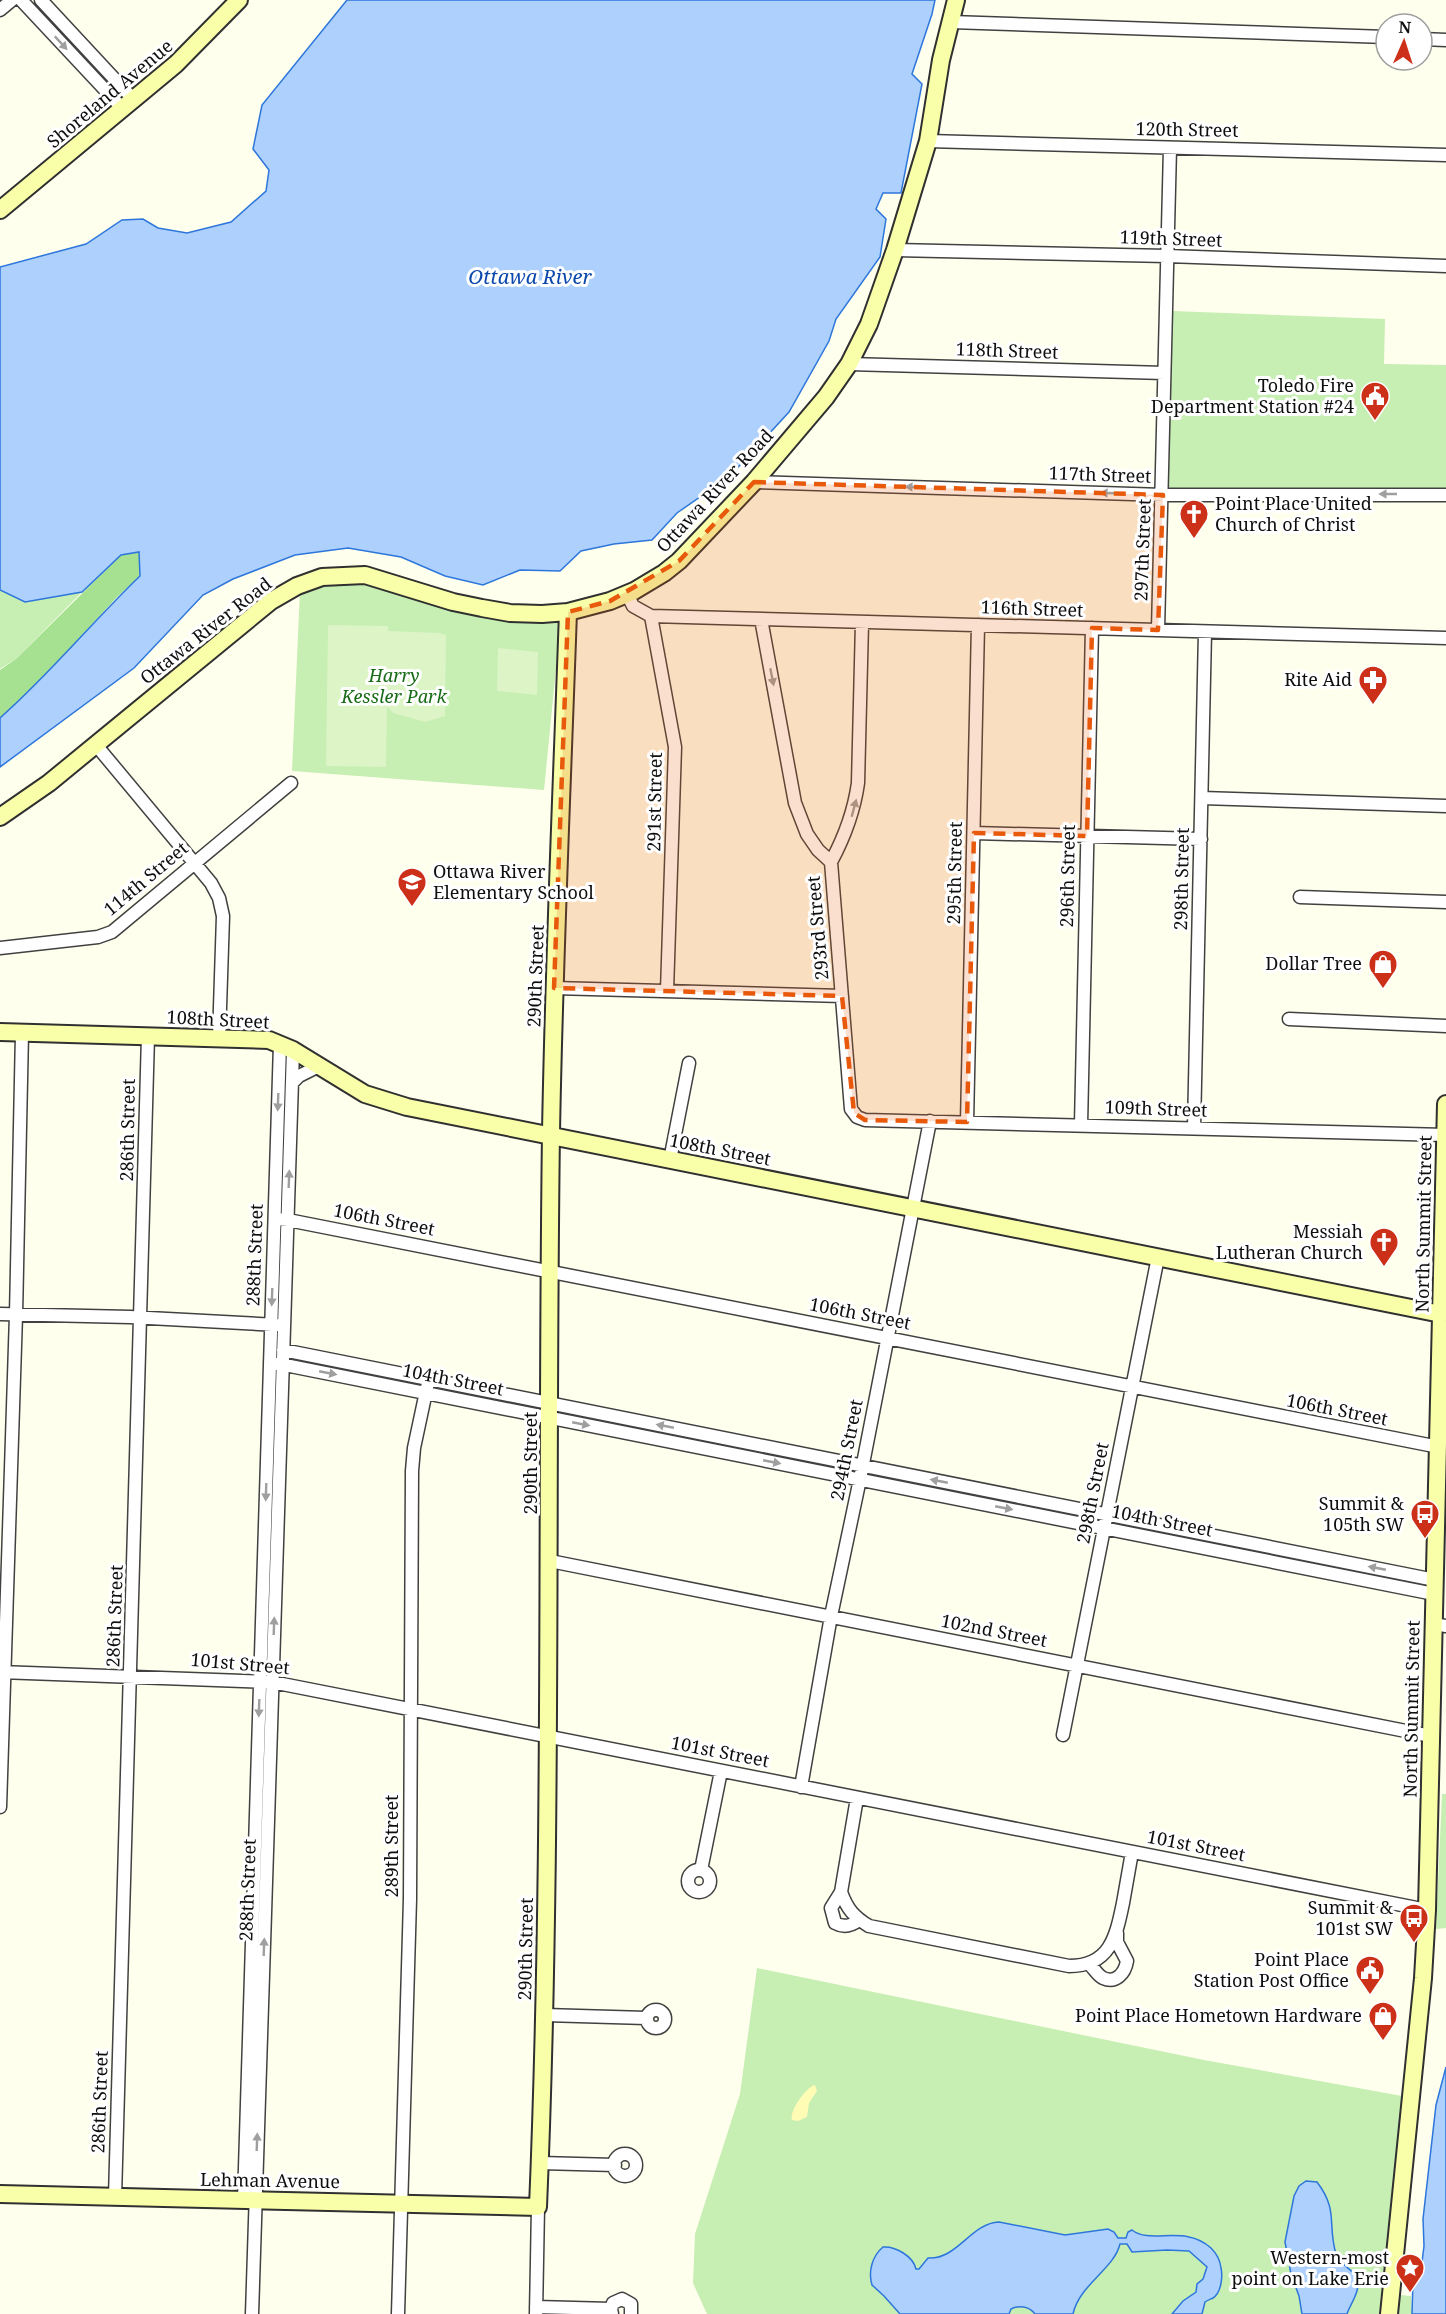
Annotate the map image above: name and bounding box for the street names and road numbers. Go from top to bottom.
street label: Shoreland Avenue [41,34,177,153]
street label: 120th Street [1135,116,1239,142]
street label: 119th Street [1119,224,1223,252]
street label: 118th Street [955,336,1059,364]
street label: Ottawa River Road [651,423,778,557]
street label: 117th Street [1048,460,1152,488]
street label: 297th Street [1128,498,1156,602]
street label: Ottawa River Road [135,571,276,689]
street label: 116th Street [980,594,1084,622]
street label: 291st Street [641,752,667,852]
street label: 295th Street [941,821,967,925]
street label: 296th Street [1054,824,1080,928]
street label: 298th Street [1168,827,1194,931]
street label: 114th Street [98,836,192,920]
street label: 293rd Street [800,875,834,981]
street label: 290th Street [521,924,549,1028]
street label: 108th Street [166,1004,270,1034]
street label: 286th Street [114,1078,140,1182]
street label: 109th Street [1104,1094,1208,1122]
street label: 108th Street [667,1127,773,1171]
street label: North Summit Street [1409,1135,1437,1313]
street label: 106th Street [331,1197,437,1241]
street label: 288th Street [240,1203,268,1307]
street label: 106th Street [807,1291,913,1335]
street label: 104th Street [400,1357,506,1401]
street label: 106th Street [1284,1387,1390,1431]
street label: 294th Street [824,1397,868,1503]
street label: 290th Street [518,1412,542,1514]
street label: 298th Street [1070,1440,1114,1546]
street label: 104th Street [1109,1498,1215,1542]
street label: 286th Street [100,1564,128,1668]
street label: 102nd Street [939,1608,1049,1652]
street label: North Summit Street [1397,1620,1425,1798]
street label: 101st Street [189,1647,291,1679]
street label: 101st Street [669,1730,771,1772]
street label: 289th Street [379,1795,403,1897]
street label: 101st Street [1145,1824,1247,1866]
street label: 288th Street [233,1838,261,1942]
street label: 290th Street [512,1897,538,2001]
street label: 286th Street [85,2050,113,2154]
street label: Lehman Avenue [200,2167,340,2193]

